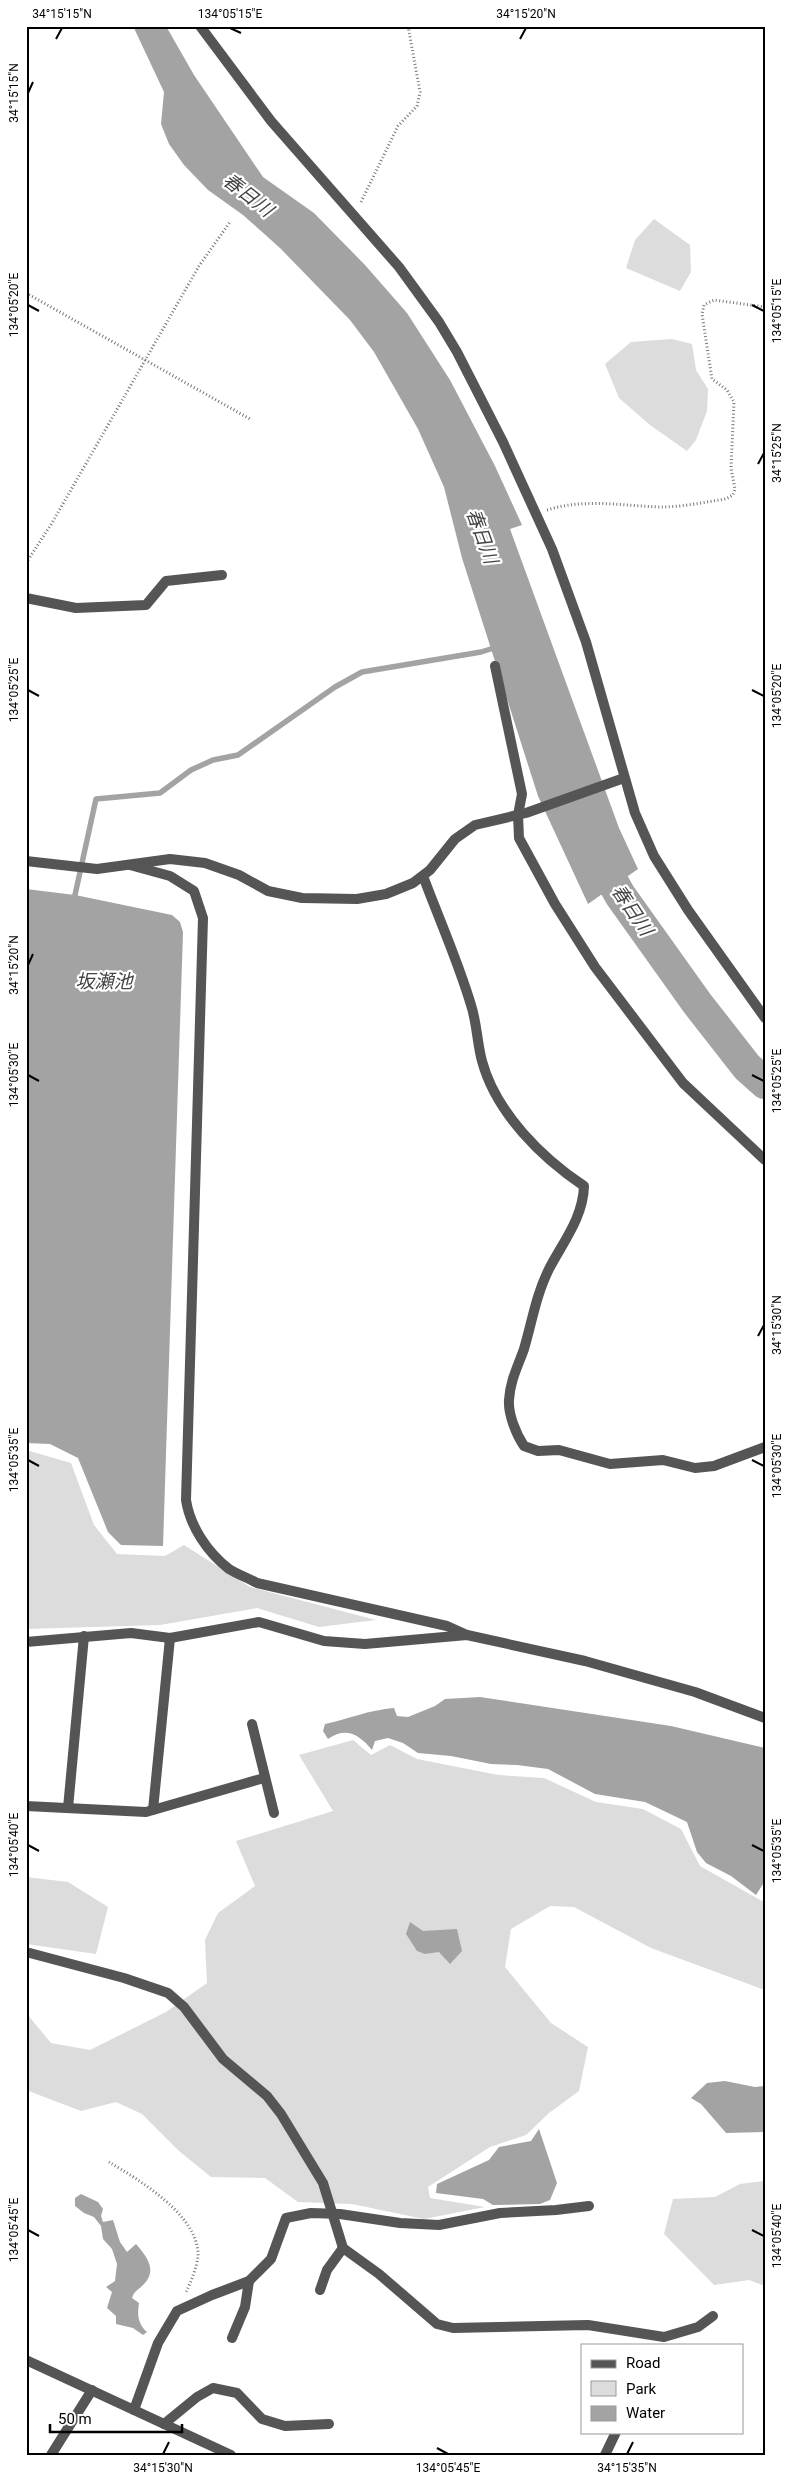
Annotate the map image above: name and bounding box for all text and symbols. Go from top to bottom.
text: 34°15'15"N [32,7,92,21]
text: 134°05'15"E [198,7,262,21]
text: 34°15'20"N [496,7,556,21]
text: 34°15'15"N [7,63,21,123]
water label: 春日川 [218,168,279,223]
text: 134°05'20"E [7,273,21,337]
text: 134°05'15"E [770,279,784,343]
text: 34°15'25"N [770,423,784,483]
water label: 春日川 [461,505,503,569]
text: 134°05'25"E [7,658,21,722]
text: 134°05'20"E [770,664,784,728]
water label: 春日川 [607,880,659,942]
text: 34°15'20"N [7,935,21,995]
water label: 坂瀬池 [75,970,134,993]
text: 134°05'30"E [7,1043,21,1107]
text: 134°05'25"E [770,1049,784,1113]
text: 34°15'30"N [770,1295,784,1355]
text: 134°05'35"E [7,1428,21,1492]
text: 134°05'30"E [770,1434,784,1498]
text: 134°05'40"E [7,1813,21,1877]
text: 134°05'35"E [770,1819,784,1883]
text: 134°05'45"E [7,2198,21,2262]
text: 134°05'40"E [770,2204,784,2268]
legend [581,2344,744,2434]
text: Road [626,2354,660,2372]
text: Park [626,2380,657,2398]
scale bar [50,2401,182,2433]
text: Water [626,2404,665,2422]
text: 50 m [58,2410,92,2428]
text: 34°15'30"N [133,2461,193,2475]
text: 134°05'45"E [416,2461,480,2475]
text: 34°15'35"N [597,2461,657,2475]

